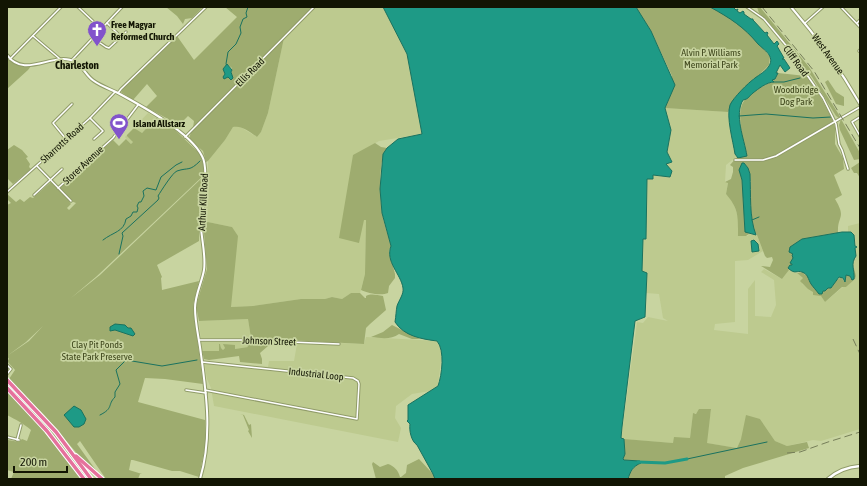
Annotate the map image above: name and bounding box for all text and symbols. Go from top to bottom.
church icon: Free Magyar Reformed Church [86,19,108,47]
place label: Free Magyar Reformed Church [111,19,175,42]
street label: West Avenue [810,32,847,77]
street label: Cliff Road [781,43,811,79]
park label: Alvin P. Williams Memorial Park [681,47,741,70]
street label: Ellis Road [233,55,267,89]
district label: Charleston [55,59,99,71]
park label: Woodbridge Dog Park [774,84,819,107]
sports icon: Island Allstarz [108,112,130,140]
place label: Island Allstarz [133,118,186,129]
street label: Sharrotts Road [38,121,86,165]
street label: Storer Avenue [61,143,106,186]
street label: Arthur Kill Road [196,173,210,231]
street label: Johnson Street [242,335,296,347]
park label: Clay Pit Ponds State Park Preserve [62,339,133,362]
street label: Industrial Loop [288,366,344,382]
scale bar [14,448,67,474]
text: 200 m [20,455,47,469]

